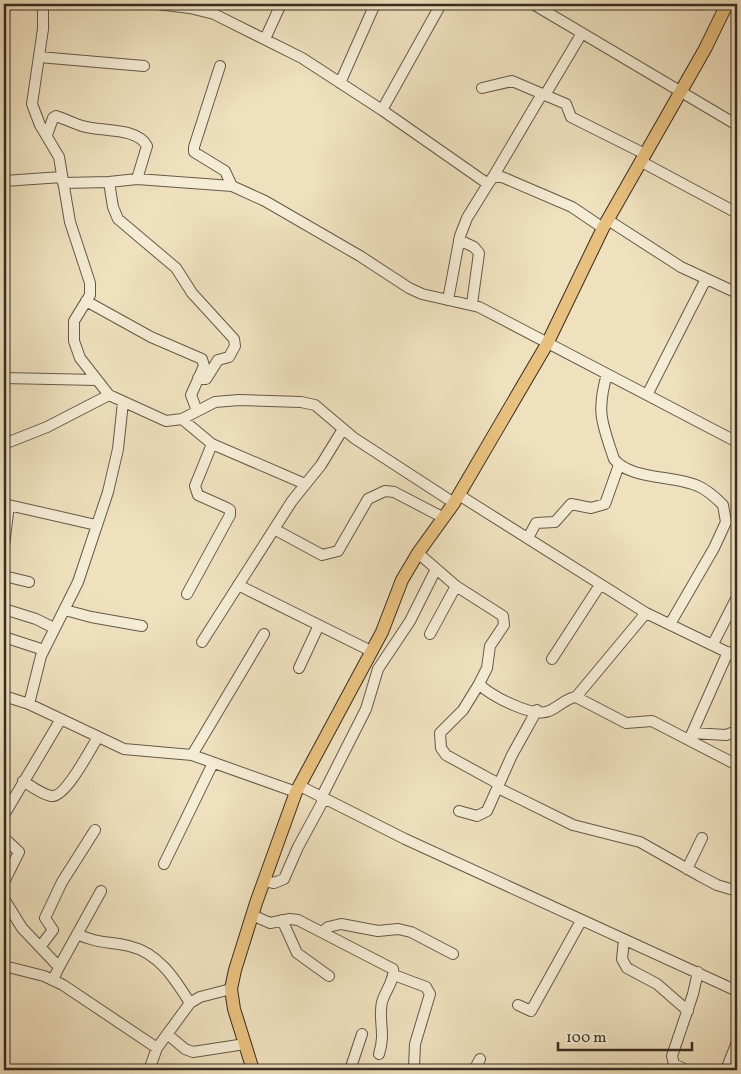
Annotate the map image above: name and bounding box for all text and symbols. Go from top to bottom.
scale bar [558,1019,692,1051]
text: 100 m [566,1028,606,1049]

